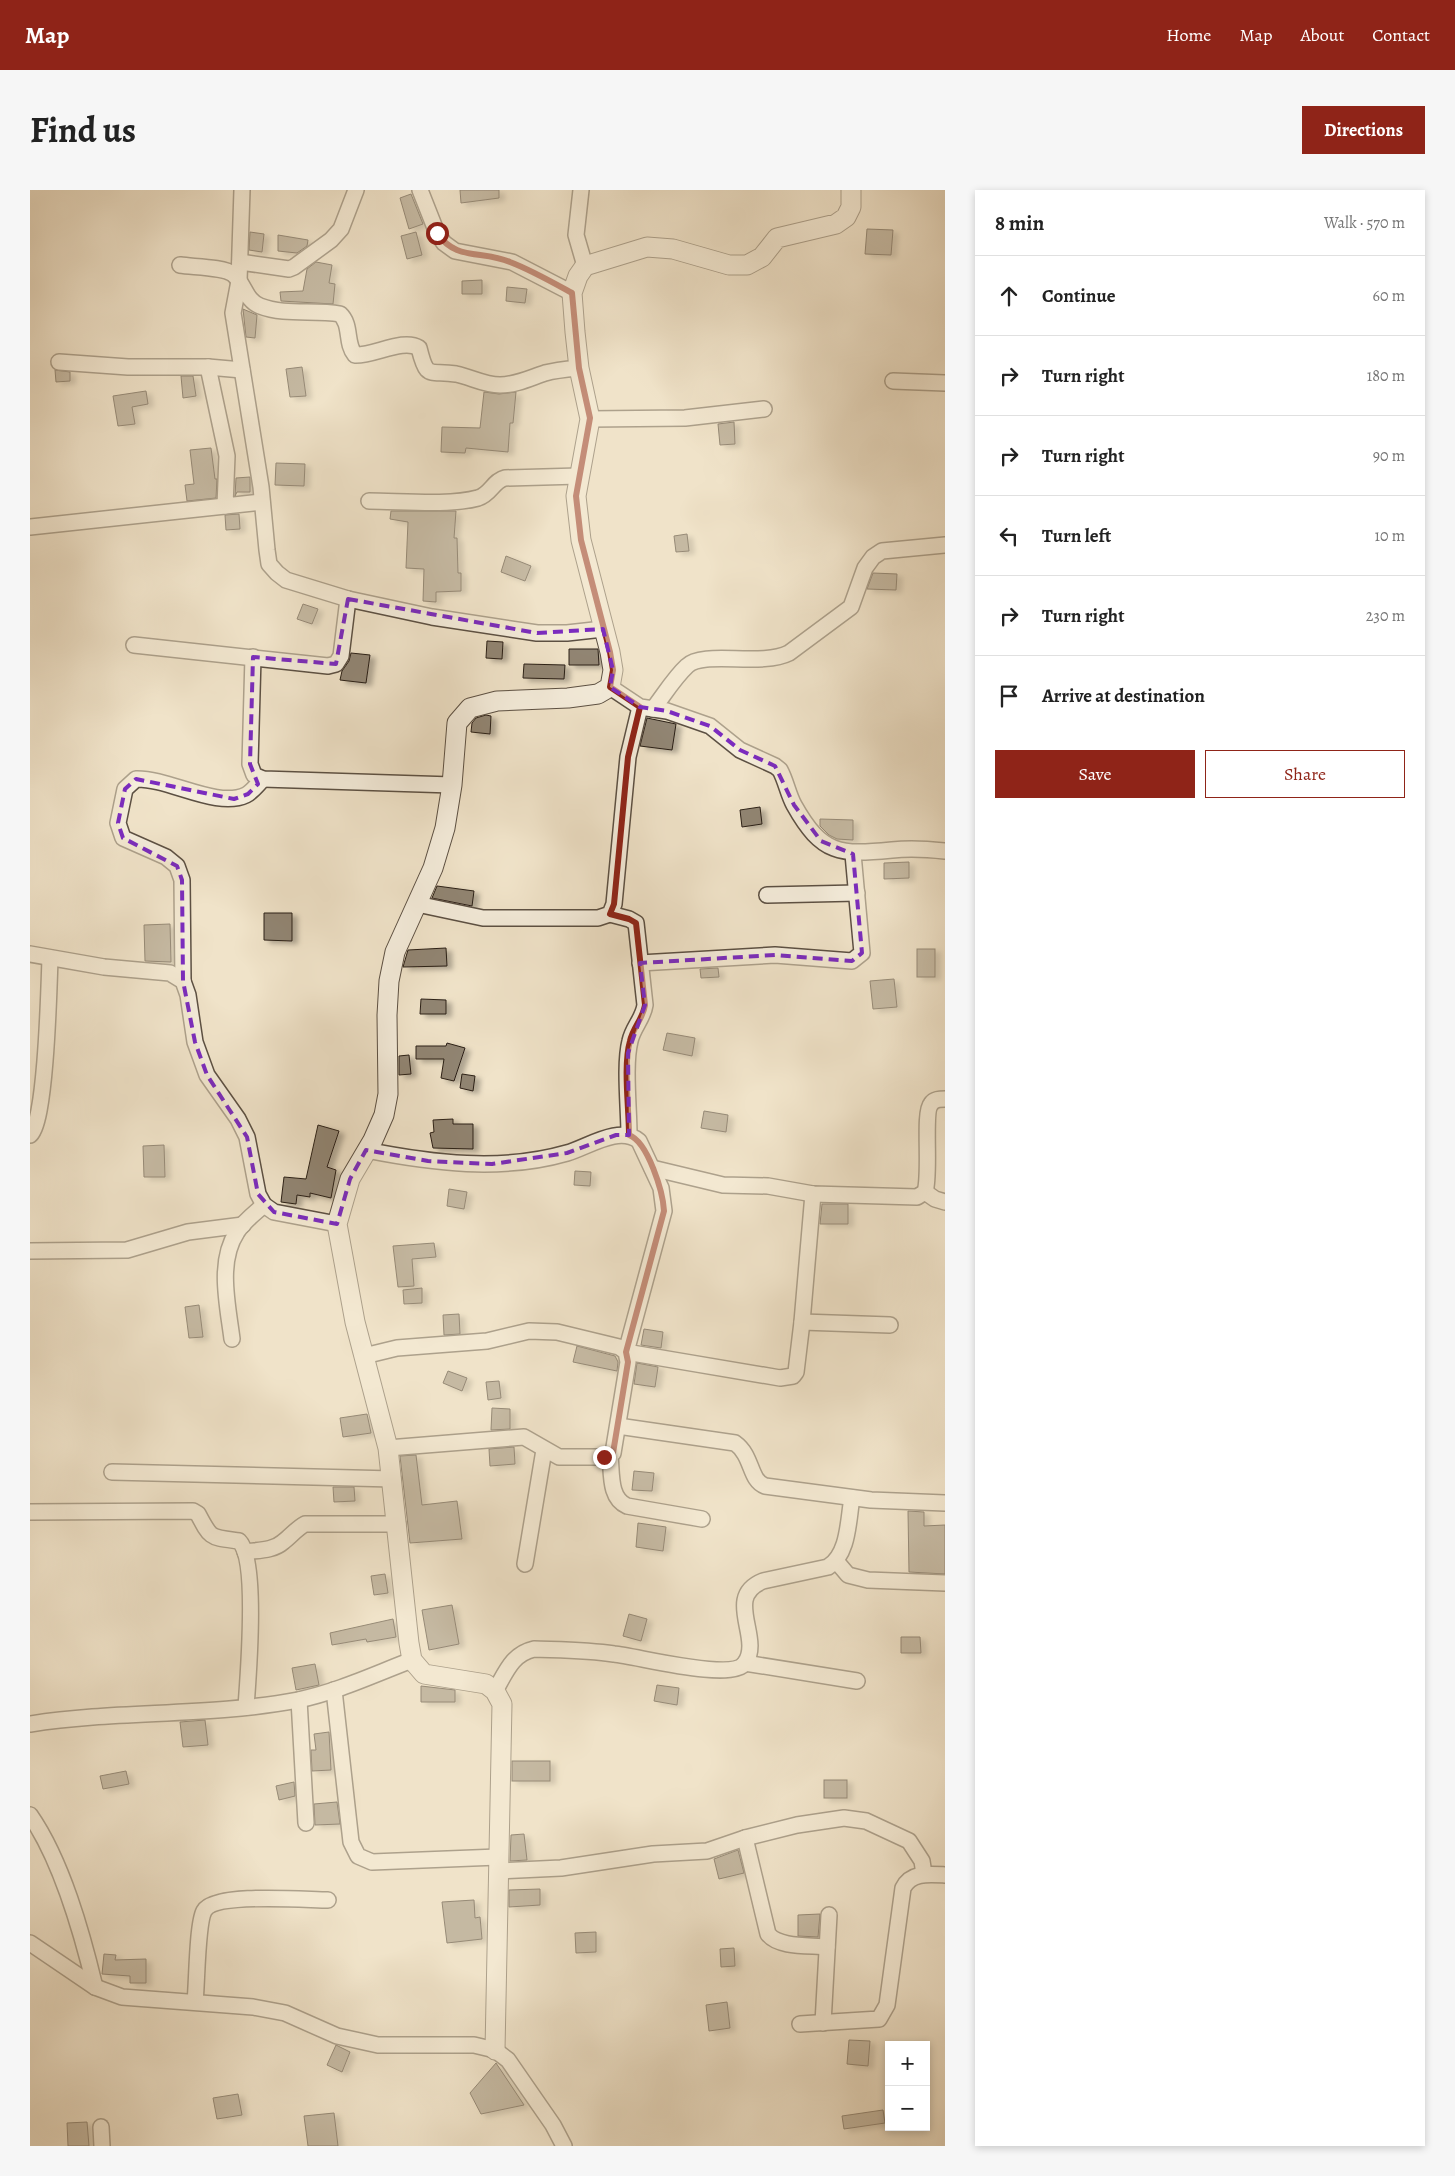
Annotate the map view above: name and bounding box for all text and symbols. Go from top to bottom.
text: Map [25,19,69,51]
text: Home [1166,23,1211,47]
text: Map [1239,23,1272,47]
text: About [1300,23,1344,47]
text: Contact [1372,23,1430,47]
text: Find us [30,106,136,154]
button: Directions [1302,106,1425,154]
text: 8 min [995,209,1044,237]
text: Walk · 570 m [1324,212,1405,234]
route start [426,222,449,245]
icon: ahead [995,282,1023,310]
text: Continue [1042,283,1116,309]
text: 60 m [1373,285,1405,307]
icon: right [995,362,1023,390]
text: Turn right [1042,363,1124,389]
text: 180 m [1367,365,1405,387]
icon: right [995,442,1023,470]
text: Turn right [1042,443,1124,469]
text: 90 m [1373,445,1405,467]
icon: left [995,522,1023,550]
text: Turn left [1042,523,1111,549]
text: 10 m [1375,525,1405,547]
icon: right [995,602,1023,630]
text: Turn right [1042,603,1124,629]
text: 230 m [1366,605,1405,627]
icon: arrive [995,682,1023,710]
text: Arrive at destination [1042,683,1205,709]
button: Save [995,750,1195,798]
button: Share [1205,750,1405,798]
route end [593,1446,616,1469]
map controls [885,2041,930,2131]
button: + [885,2041,930,2086]
button: − [885,2086,930,2131]

